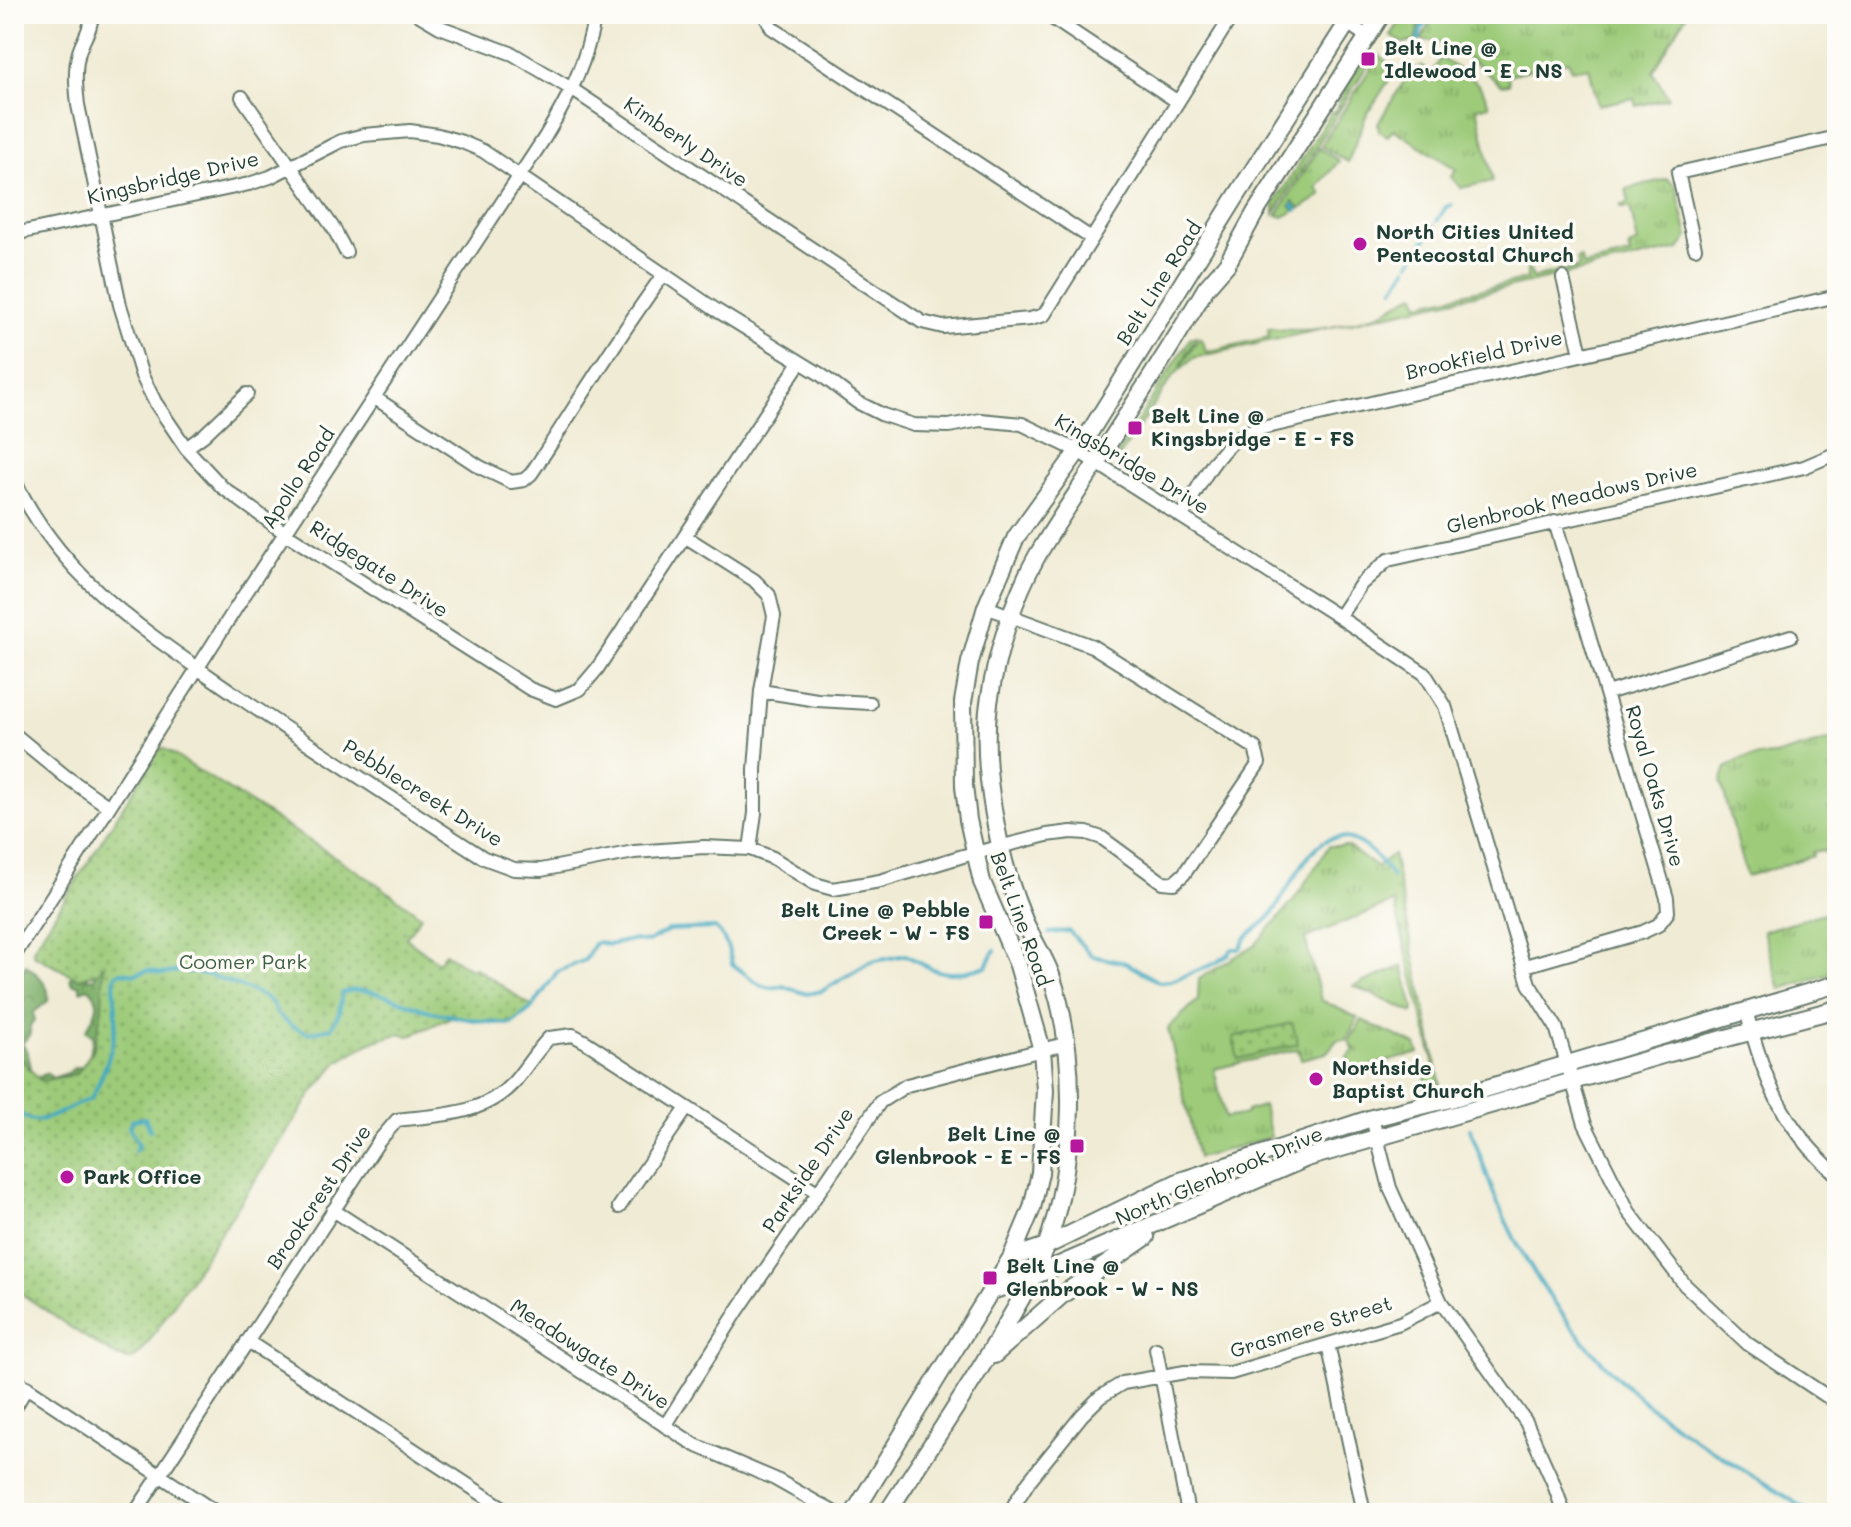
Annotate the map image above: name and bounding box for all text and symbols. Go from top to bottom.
place label: Belt Line @ Idlewood - E - NS [1384,34,1563,83]
marker: Belt Line @ Idlewood - E - NS [1359,50,1377,68]
street label: Kimberly Drive [620,90,754,192]
street label: Kingsbridge Drive [84,145,261,209]
street label: Belt Line Road [1110,216,1207,349]
place label: North Cities United Pentecostal Church [1376,218,1574,267]
marker: North Cities United Pentecostal Church [1351,235,1369,253]
street label: Brookfield Drive [1403,323,1565,385]
place label: Belt Line @ Kingsbridge - E - FS [1151,402,1355,451]
street label: Kingsbridge Drive [1051,407,1214,519]
marker: Belt Line @ Kingsbridge - E - FS [1126,419,1144,437]
street label: Apollo Road [255,422,340,533]
street label: Glenbrook Meadows Drive [1444,455,1700,539]
street label: Ridgegate Drive [305,514,454,623]
street label: Royal Oaks Drive [1620,702,1691,870]
street label: Pebblecreek Drive [339,732,508,852]
street label: Belt Line Road [986,848,1058,990]
place label: Belt Line @ Pebble Creek - W - FS [781,896,970,945]
marker: Belt Line @ Pebble Creek - W - FS [977,913,995,931]
park label: Coomer Park [179,948,307,974]
place label: Northside Baptist Church [1332,1054,1484,1103]
marker: Northside Baptist Church [1307,1070,1325,1088]
street label: Parkside Drive [756,1102,859,1237]
street label: Brookcrest Drive [260,1119,376,1274]
place label: Belt Line @ Glenbrook - E - FS [875,1120,1061,1169]
street label: North Glenbrook Drive [1111,1120,1326,1231]
marker: Belt Line @ Glenbrook - E - FS [1068,1137,1086,1155]
place label: Park Office [83,1163,201,1189]
marker: Park Office [58,1168,76,1186]
place label: Belt Line @ Glenbrook - W - NS [1006,1252,1199,1301]
marker: Belt Line @ Glenbrook - W - NS [981,1269,999,1287]
street label: Grasmere Street [1227,1289,1395,1363]
street label: Meadowgate Drive [506,1292,675,1415]

